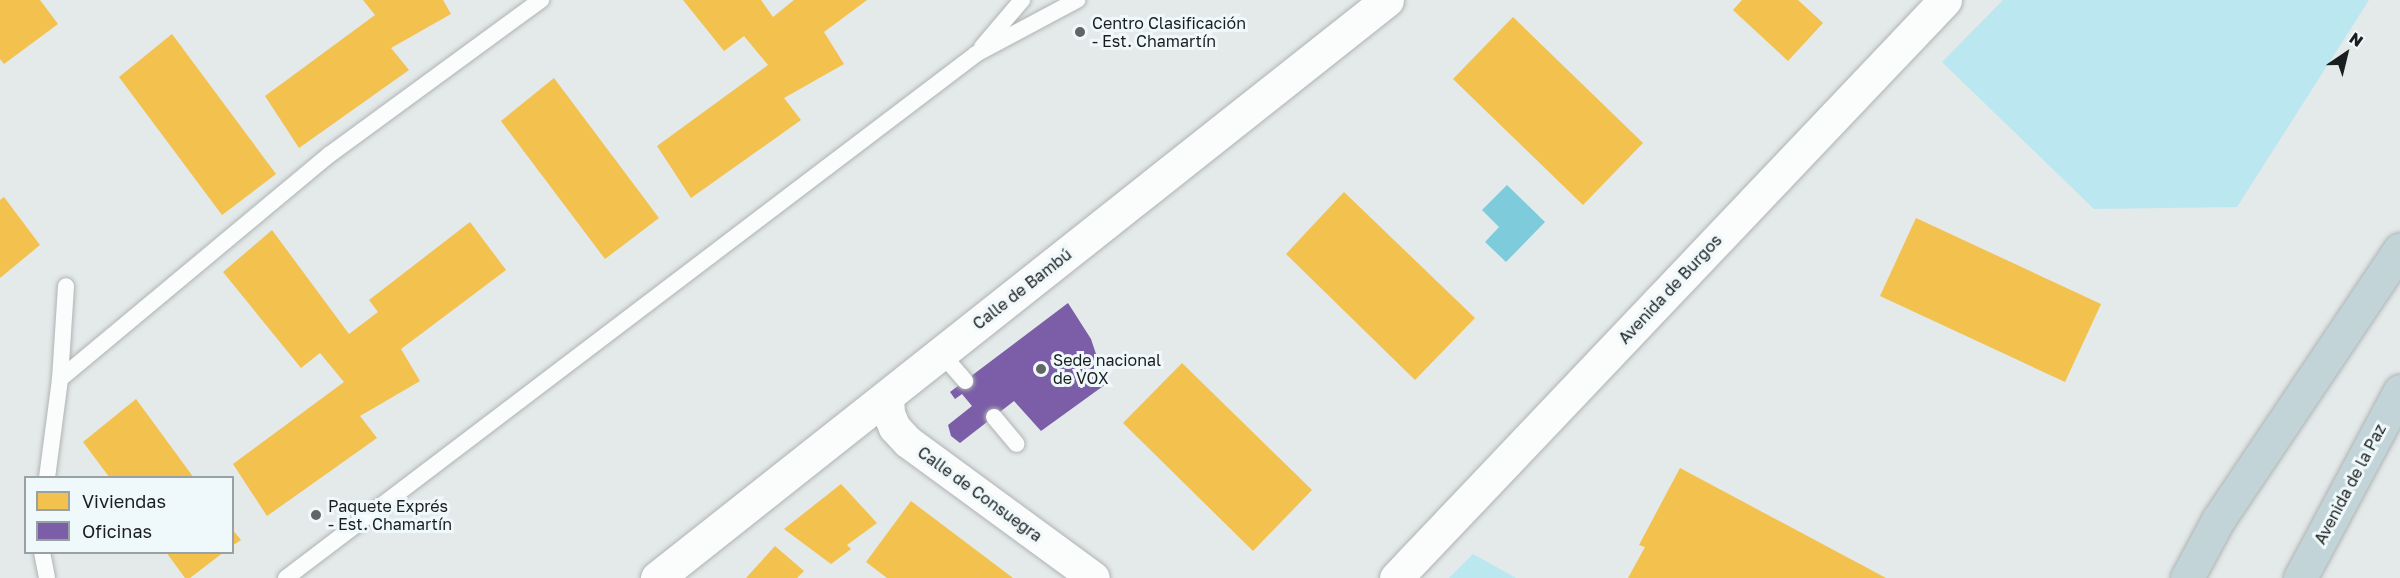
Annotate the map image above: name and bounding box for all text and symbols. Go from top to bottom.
place label: Centro Clasificación - Est. Chamartín [1092,13,1246,51]
north arrow [2316,24,2376,84]
marker: Centro Clasificación - Est. Chamartín [1073,25,1087,39]
text: N [2346,28,2367,51]
street label: Avenida de Burgos [1614,230,1726,348]
street label: Calle de Bambú [969,245,1075,333]
place label: Sede nacional de VOX [1053,350,1161,388]
marker: Sede nacional de VOX [1034,362,1048,376]
street label: Avenida de la Paz [2310,421,2390,547]
street label: Calle de Consuegra [914,442,1046,546]
legend [24,476,234,554]
text: Viviendas [82,490,166,512]
place label: Paquete Exprés - Est. Chamartín [328,496,452,534]
marker: Paquete Exprés - Est. Chamartín [309,508,323,522]
text: Oficinas [82,520,152,542]

